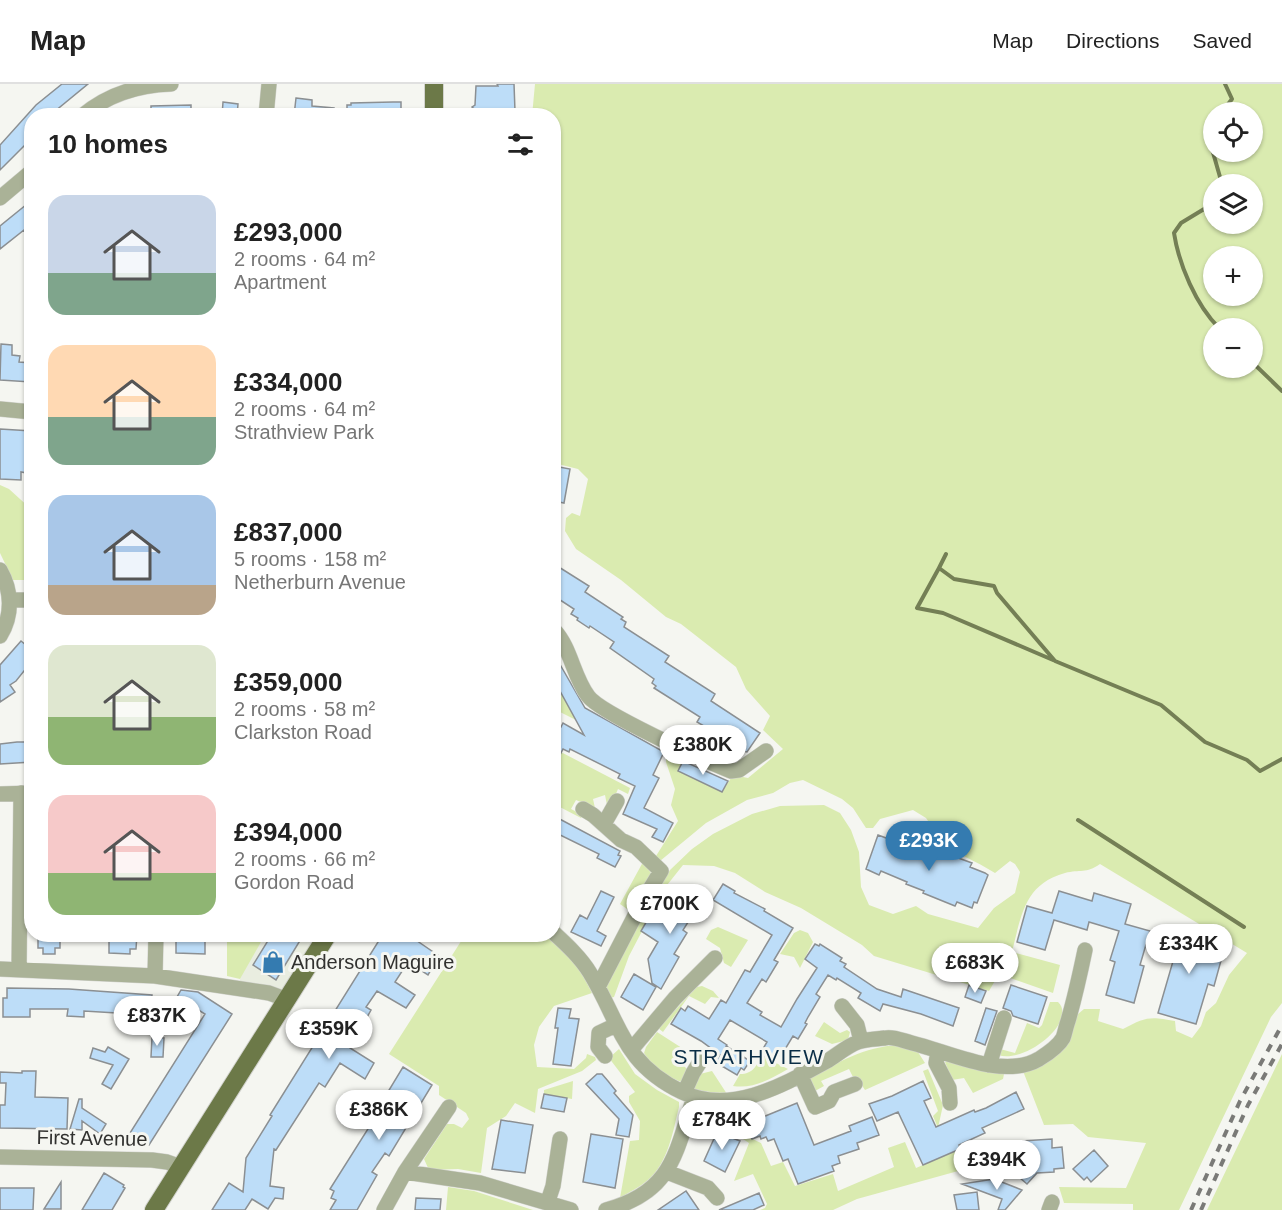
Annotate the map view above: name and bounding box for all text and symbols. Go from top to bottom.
text: Map [30,25,86,56]
text: Map [992,29,1033,52]
text: Directions [1066,29,1159,52]
text: Saved [1192,29,1252,52]
map controls [1203,102,1263,378]
button: locate [1203,102,1263,162]
icon: filters [504,128,537,161]
text: 10 homes [48,129,168,159]
button: layers [1203,174,1263,234]
text: £293,000 [234,217,342,247]
icon: home [96,219,168,291]
button: + [1203,246,1263,306]
text: 2 rooms · 64 m² [234,248,375,270]
text: Apartment [234,271,326,293]
button: − [1203,318,1263,378]
text: £334,000 [234,367,342,397]
icon: home [96,369,168,441]
text: 2 rooms · 64 m² [234,398,375,420]
text: Strathview Park [234,421,374,443]
text: £837,000 [234,517,342,547]
icon: home [96,519,168,591]
text: 5 rooms · 158 m² [234,548,386,570]
text: Netherburn Avenue [234,571,406,593]
text: £359,000 [234,667,342,697]
icon: home [96,669,168,741]
text: 2 rooms · 58 m² [234,698,375,720]
text: Clarkston Road [234,721,372,743]
pin: £380K [661,725,745,776]
text: £380K [674,733,732,755]
text: £394,000 [234,817,342,847]
icon: home [96,819,168,891]
pin: £293K [887,821,971,872]
text: £293K [900,829,958,851]
text: 2 rooms · 66 m² [234,848,375,870]
text: Gordon Road [234,871,354,893]
pin: £700K [628,884,712,935]
text: £700K [641,892,699,914]
pin: £334K [1147,924,1231,975]
text: £334K [1160,932,1218,954]
pin: £683K [933,943,1017,994]
shop icon: Anderson Maguire [260,949,286,975]
place label: Anderson Maguire [291,951,454,973]
text: £683K [946,951,1004,973]
pin: £837K [115,996,199,1047]
text: £837K [128,1004,186,1026]
pin: £359K [287,1009,371,1060]
text: £359K [300,1017,358,1039]
district label: STRATHVIEW [673,1045,825,1068]
pin: £386K [337,1090,421,1141]
text: £386K [350,1098,408,1120]
pin: £784K [680,1100,764,1151]
text: £784K [693,1108,751,1130]
street label: First Avenue [36,1126,148,1150]
pin: £394K [955,1140,1039,1191]
text: £394K [968,1148,1026,1170]

